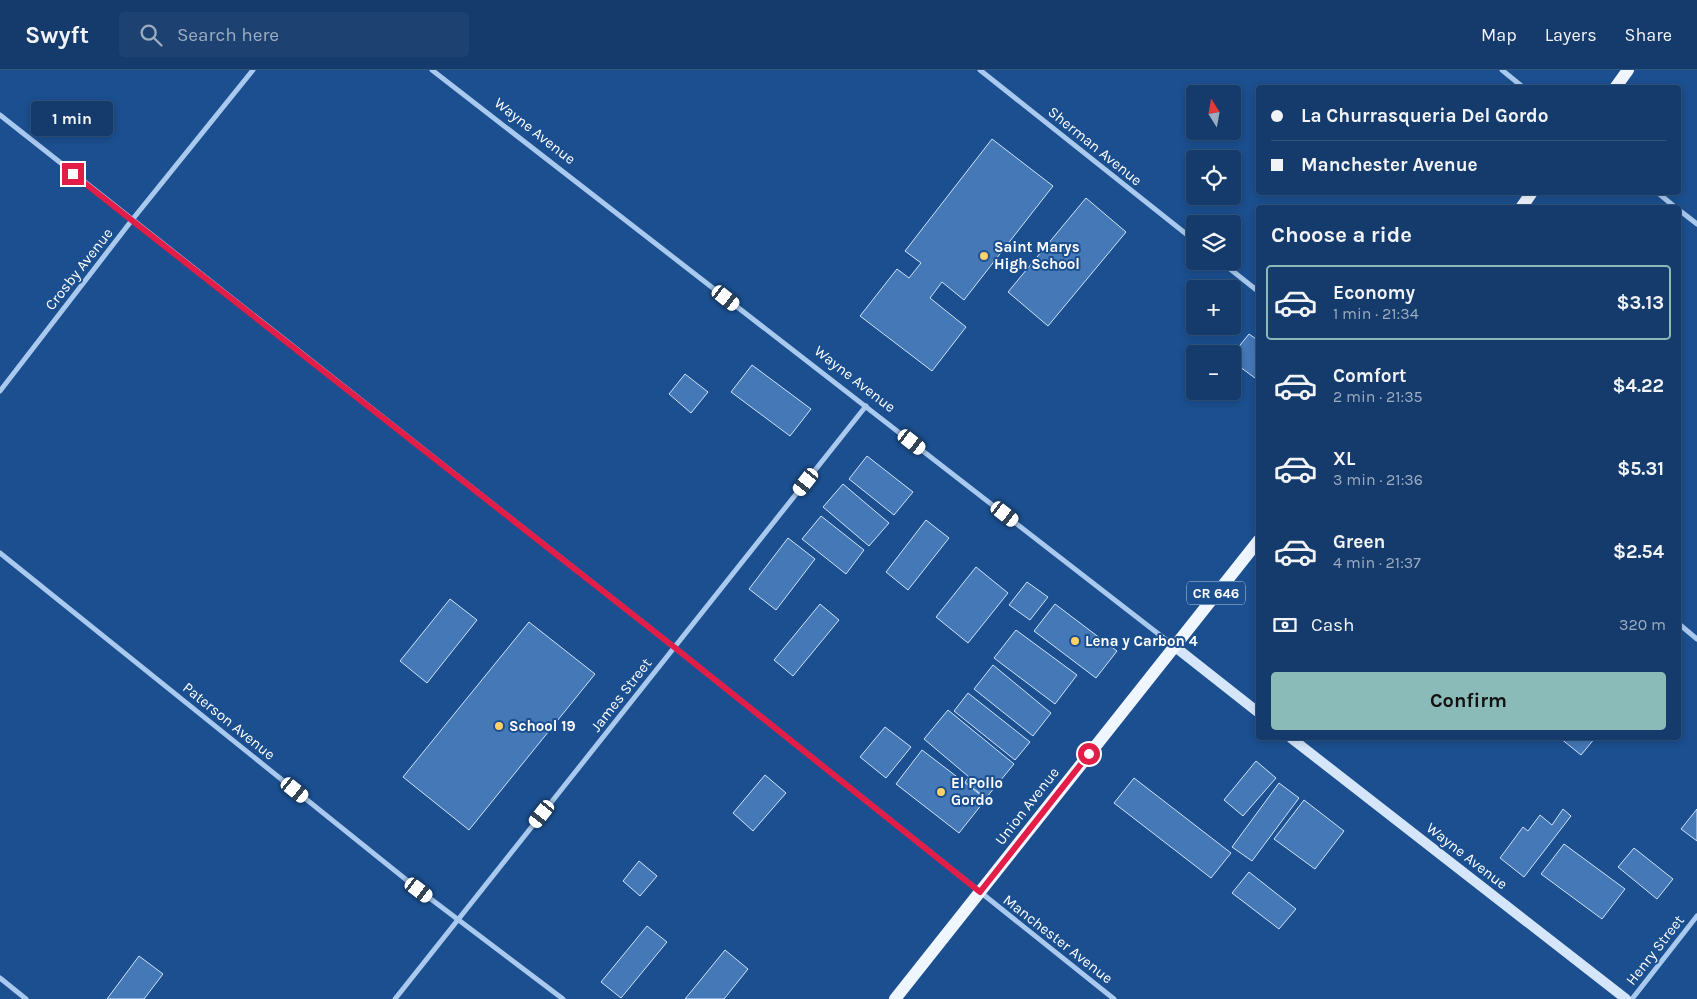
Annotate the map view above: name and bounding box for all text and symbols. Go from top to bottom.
search box [119,12,469,57]
text: Swyft [25,21,89,49]
icon: search [137,21,165,49]
text: Search here [177,24,279,46]
text: Map [1481,24,1517,46]
text: Layers [1545,24,1597,46]
text: Share [1625,24,1672,46]
north arrow [1186,85,1241,140]
map controls [1186,85,1241,400]
street label: Wayne Avenue [491,94,579,168]
callout: 1 min [32,102,114,136]
street label: Sherman Avenue [1044,103,1146,189]
text: La Churrasqueria Del Gordo [1301,105,1549,127]
text: 1 min [52,109,92,128]
button: locate [1186,150,1241,205]
text: Manchester Avenue [1301,154,1478,176]
route end [62,163,84,185]
button: layers [1186,215,1241,270]
text: Choose a ride [1271,222,1412,248]
street label: Crosby Avenue [41,224,117,314]
place label: Saint Marys High School [994,238,1080,273]
marker: Saint Marys High School [978,250,990,262]
button: + [1186,280,1241,335]
icon: car [1273,280,1318,325]
text: Economy [1333,282,1415,304]
car [709,283,742,313]
text: $3.13 [1616,292,1664,314]
text: 1 min · 21:34 [1333,304,1419,323]
street label: Wayne Avenue [811,342,899,416]
button: − [1186,345,1241,400]
icon: car [1273,363,1318,408]
text: Comfort [1333,365,1407,387]
text: $4.22 [1613,375,1664,397]
text: 2 min · 21:35 [1333,387,1423,406]
car [895,427,928,457]
icon: car [1273,446,1318,491]
text: XL [1333,448,1355,470]
text: $5.31 [1617,458,1664,480]
car [790,466,821,498]
text: 3 min · 21:36 [1333,470,1423,489]
car [988,499,1021,529]
icon: car [1273,529,1318,574]
text: Green [1333,531,1385,553]
text: $2.54 [1613,541,1664,563]
text: 4 min · 21:37 [1333,553,1421,572]
road number: CR 646 [1187,582,1245,604]
icon: cash [1271,611,1299,639]
text: Cash [1311,614,1355,636]
text: 320 m [1619,615,1666,634]
place label: Lena y Carbon 4 [1085,632,1198,650]
marker: Lena y Carbon 4 [1069,635,1081,647]
street label: James Street [587,654,656,735]
button: Confirm [1271,672,1666,730]
street label: Paterson Avenue [179,678,279,764]
place label: School 19 [509,717,576,735]
marker: School 19 [493,720,505,732]
route start [1078,743,1100,765]
street label: Union Avenue [991,764,1063,848]
place label: El Pollo Gordo [951,774,1003,809]
car [278,775,311,805]
marker: El Pollo Gordo [935,786,947,798]
car [526,798,557,830]
street label: Wayne Avenue [1423,819,1511,893]
car [402,875,435,905]
street label: Manchester Avenue [1000,891,1116,987]
street label: Henry Street [1622,911,1688,989]

